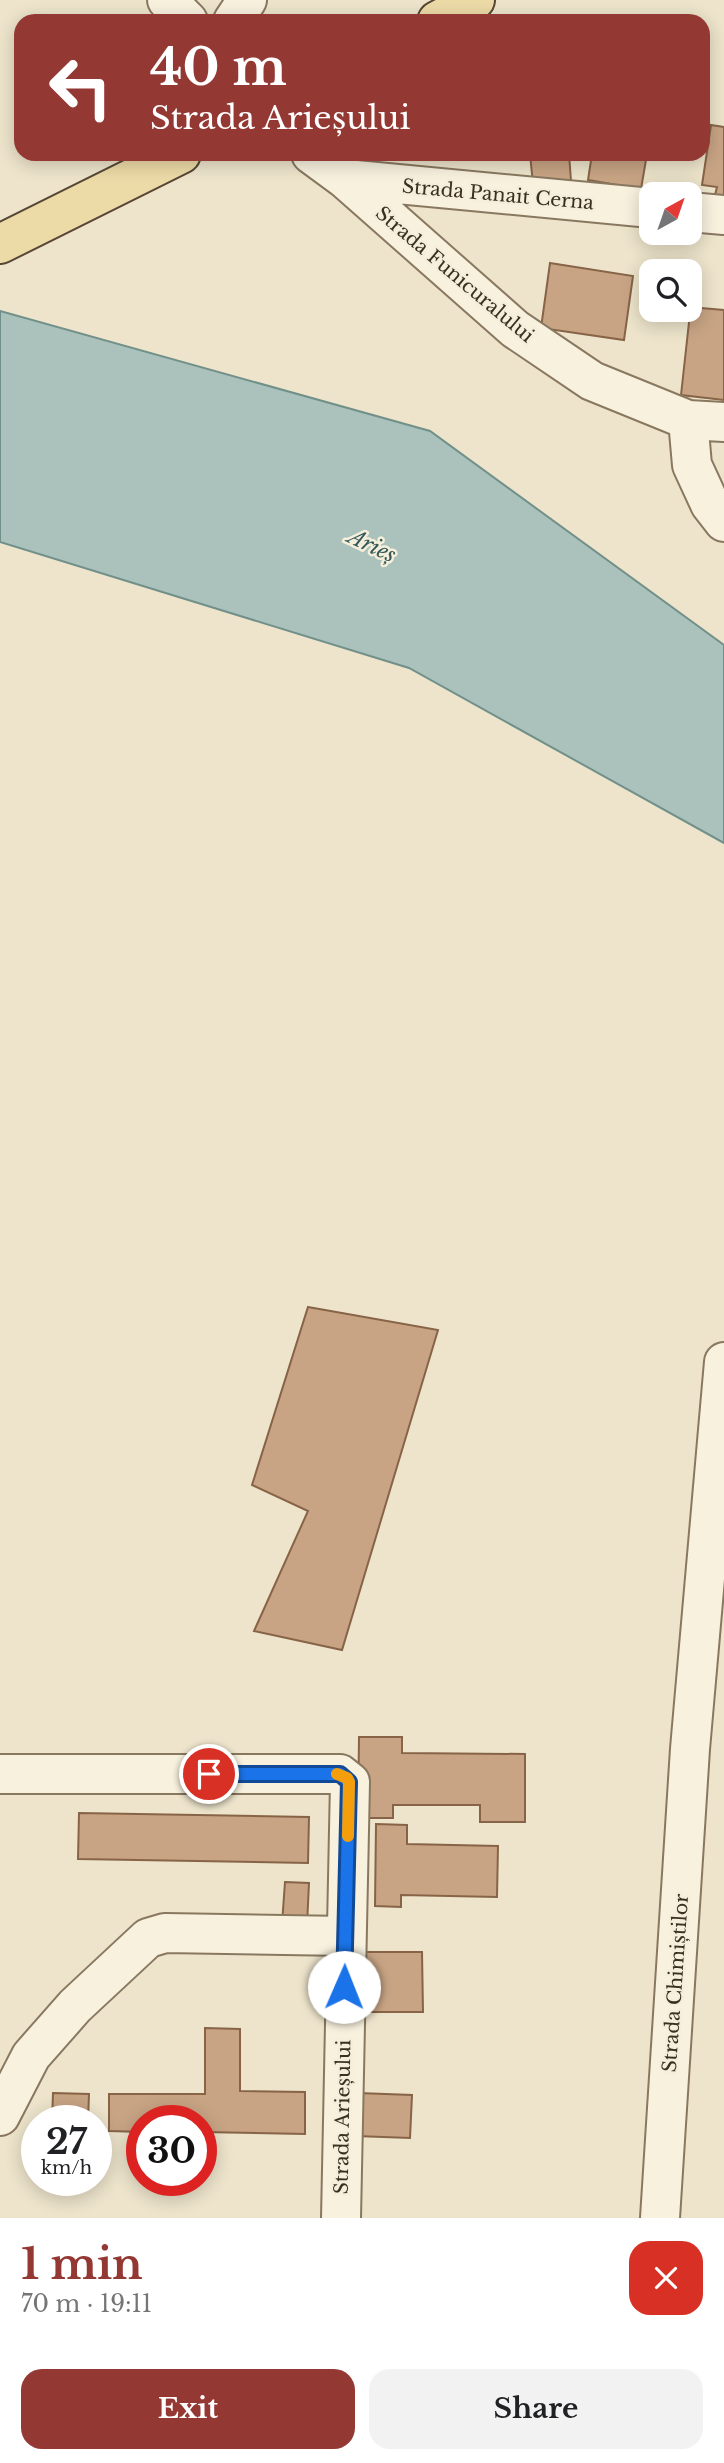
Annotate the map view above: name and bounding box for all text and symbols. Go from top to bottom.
text: 40 m [150,37,287,98]
icon: left [35,42,126,133]
text: Strada Arieșului [150,98,410,138]
street label: Strada Panait Cerna [401,175,595,214]
north arrow [639,182,702,245]
map controls [639,182,702,322]
street label: Strada Funicuralului [371,202,539,348]
button: search [639,259,702,322]
water label: Arieș [341,522,400,568]
pin [179,1744,239,1804]
icon: arrive [190,1755,228,1793]
street label: Strada Chimiștilor [658,1893,693,2073]
position arrow [307,1950,381,2024]
street label: Strada Arieșului [330,2039,355,2195]
speed limit sign: 30 [126,2105,217,2196]
text: 27 [46,2120,87,2163]
text: km/h [41,2157,92,2179]
text: 1 min [21,2238,143,2290]
button: close [629,2241,703,2315]
text: 70 m · 19:11 [21,2290,152,2318]
button: Exit [21,2369,355,2449]
button: Share [369,2369,703,2449]

